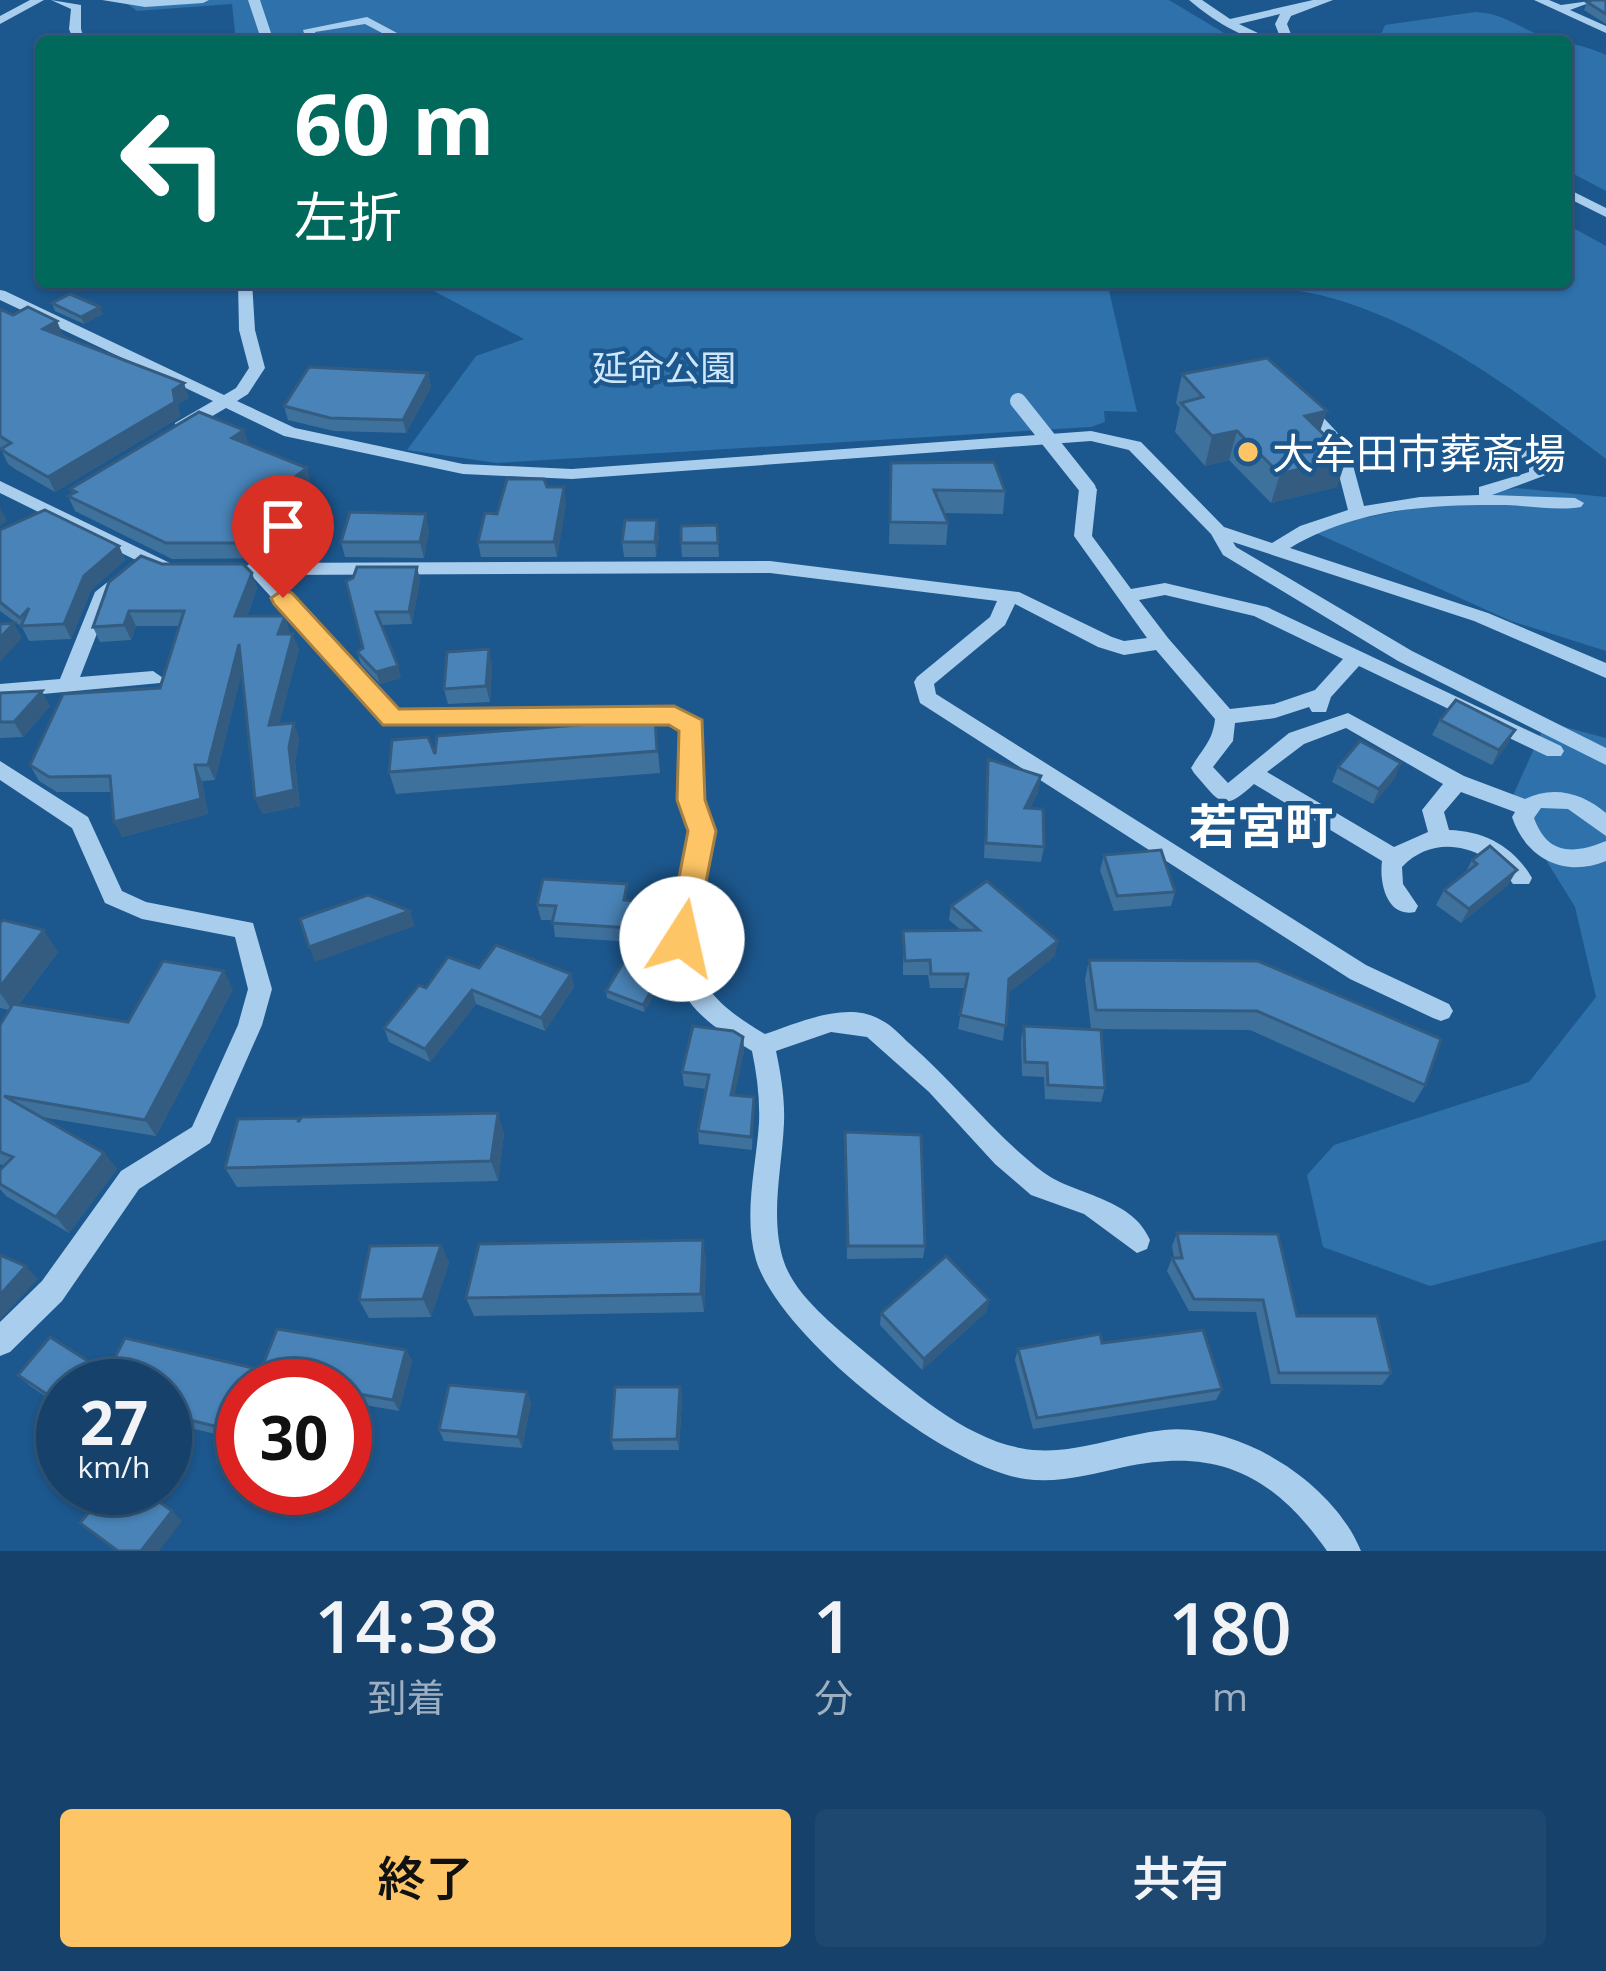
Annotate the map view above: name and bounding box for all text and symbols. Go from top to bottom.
text: 60 m [294,65,494,180]
icon: left [96,84,252,240]
text: 左折 [294,179,402,253]
park label: 延命公園 [592,343,736,392]
place label: 大牟田市葬斎場 [1272,424,1566,481]
marker: 大牟田市葬斎場 [1235,439,1261,465]
pin [232,475,334,598]
icon: arrive [250,493,316,559]
district label: 若宮町 [1189,793,1333,858]
position arrow [619,876,745,1002]
speed limit sign: 30 [216,1359,372,1515]
text: 27 [80,1381,148,1463]
text: km/h [78,1446,150,1487]
text: 14:38 [314,1576,499,1674]
text: 1 [813,1576,854,1674]
text: 180 [1168,1578,1292,1676]
text: m [1212,1669,1248,1722]
text: 到着 [367,1670,445,1723]
text: 分 [814,1670,853,1723]
button: 終了 [60,1809,791,1947]
button: 共有 [815,1809,1546,1947]

